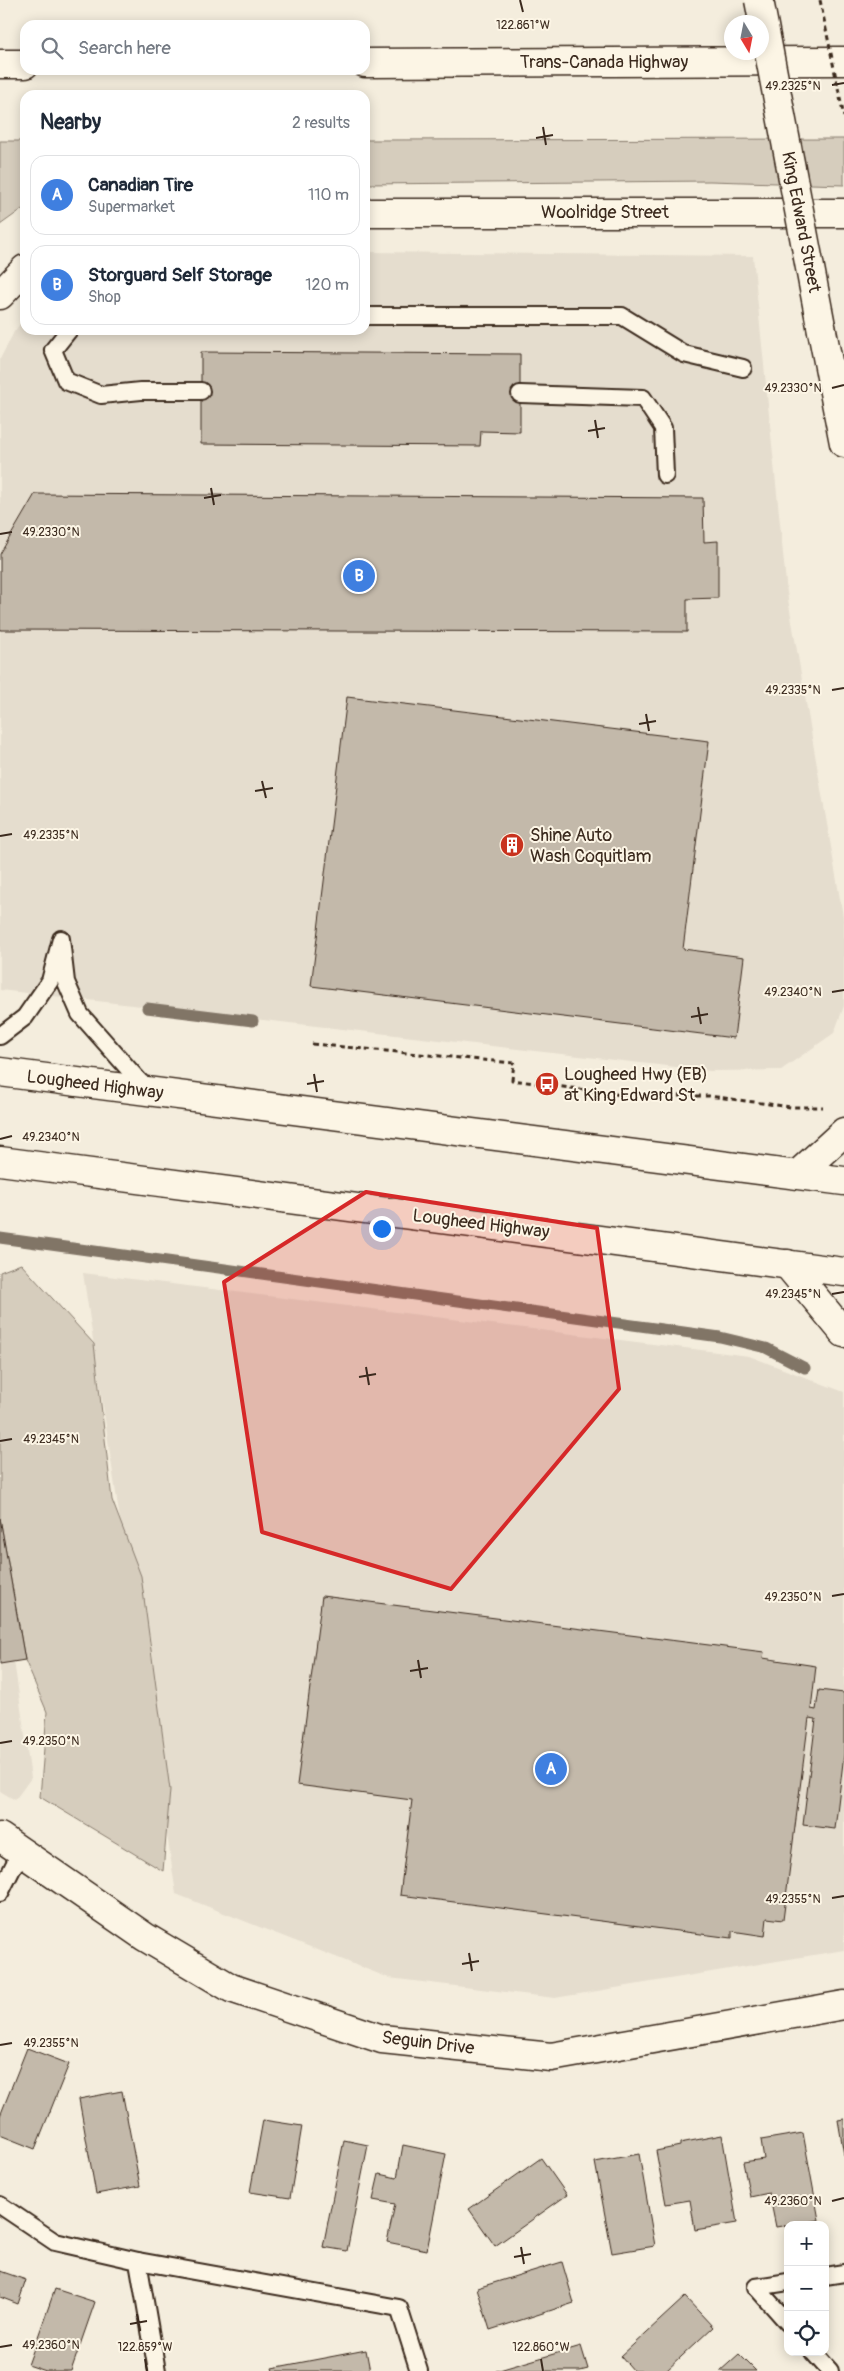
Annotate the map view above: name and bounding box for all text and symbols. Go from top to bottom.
north arrow [724,15,769,60]
text: 122.861°W [496,18,550,33]
search box [20,20,370,75]
icon: search [38,34,66,62]
text: Search here [78,36,171,60]
street label: Trans-Canada Highway [520,51,688,74]
text: 49.2325°N [765,79,821,94]
text: Nearby [40,109,101,136]
text: 2 results [292,113,350,133]
street label: King Edward Street [776,149,826,295]
text: Canadian Tire [88,173,193,197]
text: A [52,185,62,205]
text: 110 m [308,185,349,205]
text: Supermarket [88,197,175,217]
street label: Woolridge Street [541,201,670,224]
text: Storguard Self Storage [88,263,272,287]
text: B [52,275,62,295]
text: 120 m [305,275,349,295]
text: Shop [88,287,121,307]
text: 49.2330°N [764,381,822,396]
text: 49.2330°N [22,525,80,540]
pin: B [343,557,375,595]
text: 49.2335°N [765,683,821,698]
place label: Shine Auto Wash Coquitlam [530,824,651,868]
text: 49.2335°N [23,828,79,843]
building icon: Shine Auto Wash Coquitlam [499,832,525,858]
text: 49.2340°N [764,985,822,1000]
place label: Lougheed Hwy (EB) at King Edward St [564,1063,708,1107]
street label: Lougheed Highway [25,1065,165,1105]
bus stop icon: Lougheed Hwy (EB) at King Edward St [534,1071,560,1097]
text: 49.2340°N [22,1130,80,1145]
street label: Lougheed Highway [411,1204,551,1244]
your location [369,1216,395,1242]
text: 49.2345°N [765,1287,821,1302]
text: 49.2345°N [23,1432,79,1447]
text: 49.2350°N [765,1590,821,1605]
text: 49.2350°N [23,1734,79,1749]
pin: A [535,1750,567,1788]
text: 49.2355°N [765,1892,821,1907]
street label: Seguin Drive [380,2026,476,2060]
text: 49.2355°N [23,2036,79,2051]
text: 49.2360°N [764,2194,822,2209]
map controls [784,2221,829,2356]
button: + [784,2221,829,2266]
button: − [784,2266,829,2311]
button: locate [784,2311,829,2356]
text: 49.2360°N [22,2338,80,2353]
text: 122.859°W [118,2340,172,2355]
text: 122.860°W [512,2340,570,2355]

